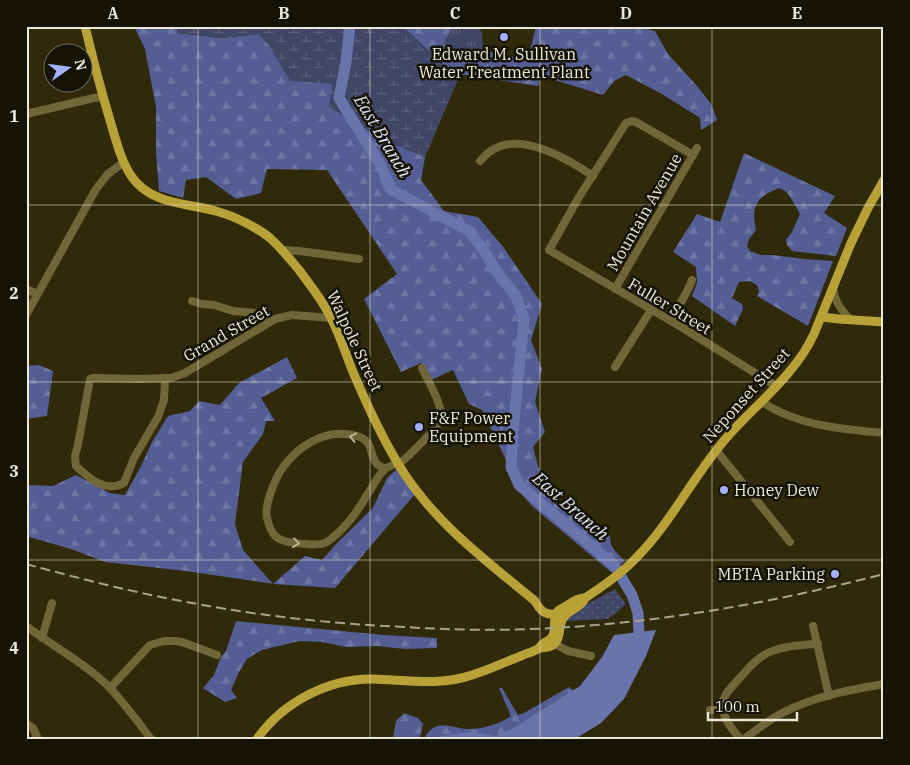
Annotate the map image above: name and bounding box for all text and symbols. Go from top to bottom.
text: A [107,3,119,23]
text: B [278,3,290,23]
text: C [450,3,460,23]
text: D [620,3,632,23]
text: E [792,3,802,23]
marker: Edward M. Sullivan Water Treatment Plant [498,31,510,43]
north arrow [42,42,92,92]
place label: Edward M. Sullivan Water Treatment Plant [418,44,590,82]
text: N [71,57,91,72]
water label: East Branch [349,89,417,182]
text: 1 [9,106,19,126]
street label: Mountain Avenue [602,150,686,274]
street label: Fuller Street [625,273,715,339]
text: 2 [9,283,19,303]
street label: Walpole Street [323,287,387,395]
street label: Grand Street [179,300,273,366]
street label: Neponset Street [698,343,794,447]
place label: F&F Power Equipment [429,408,513,446]
marker: F&F Power Equipment [413,421,425,433]
one-way arrow [349,432,358,443]
text: 3 [9,461,19,481]
water label: East Branch [528,466,614,545]
place label: Honey Dew [734,480,819,500]
marker: Honey Dew [718,484,730,496]
one-way arrow [292,537,300,548]
place label: MBTA Parking [718,564,825,584]
marker: MBTA Parking [829,568,841,580]
text: 4 [9,638,19,658]
scale bar [708,690,796,722]
text: 100 m [715,697,760,716]

